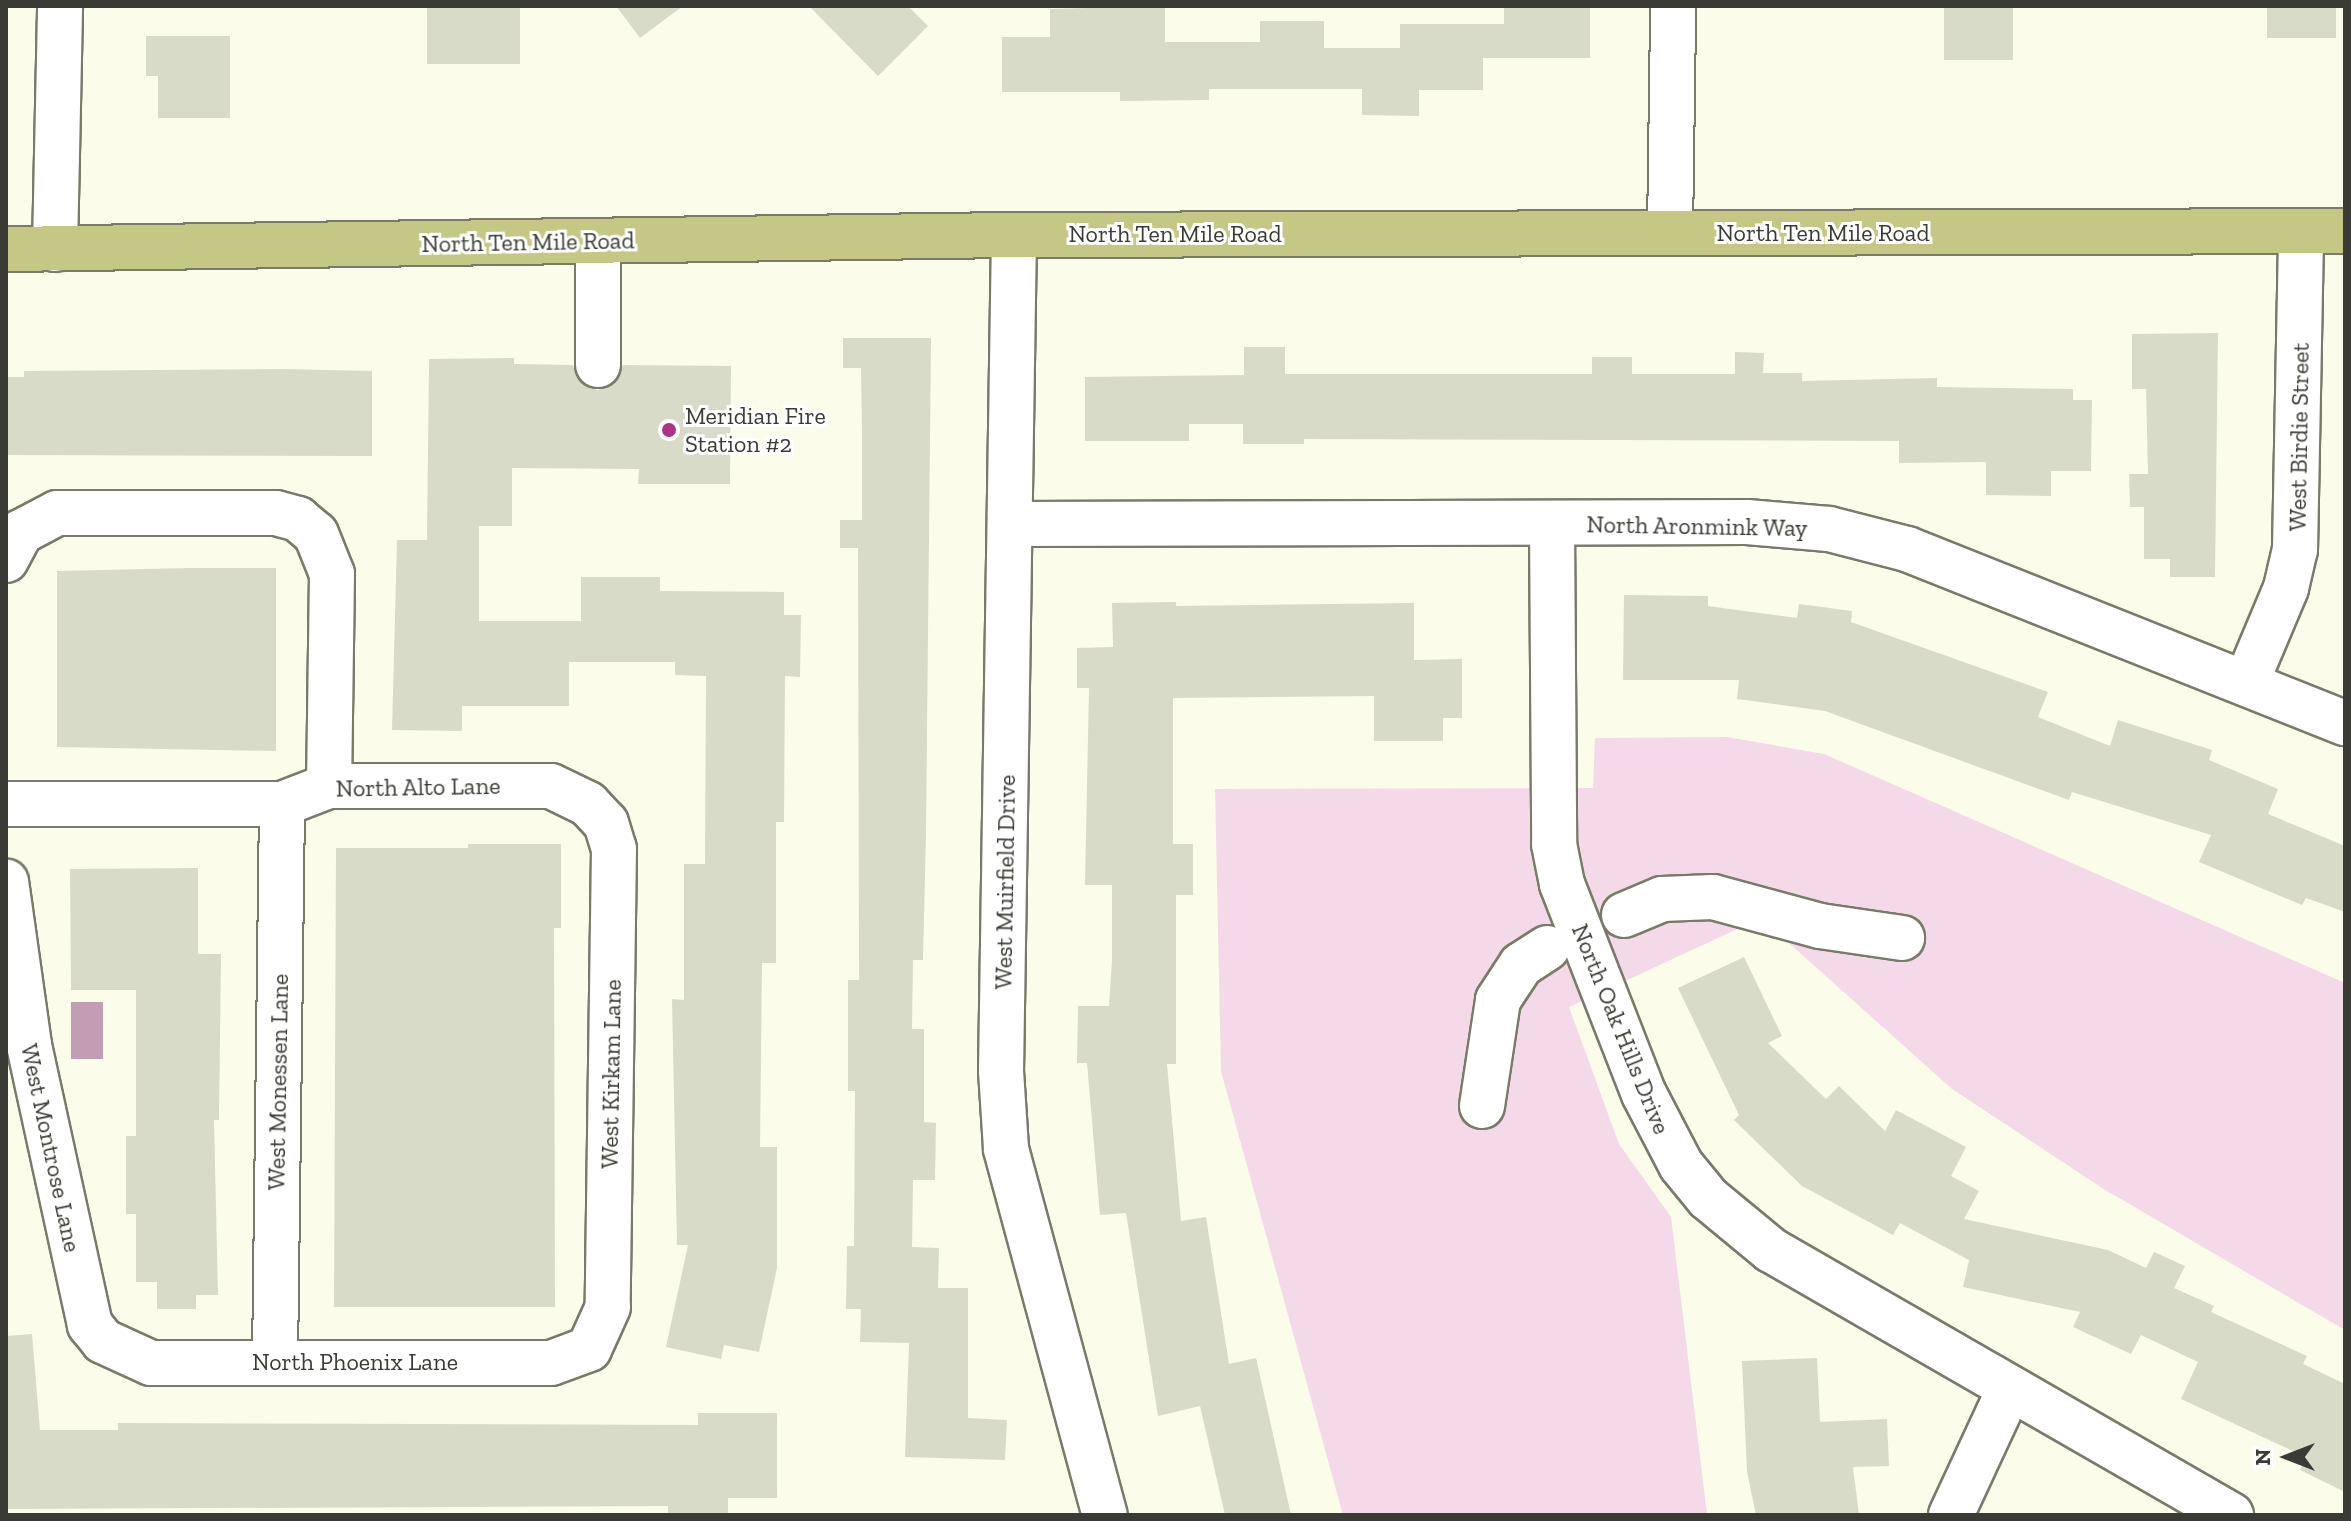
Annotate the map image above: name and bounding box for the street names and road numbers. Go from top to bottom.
street label: North Ten Mile Road [1716,219,1930,247]
street label: North Ten Mile Road [1068,220,1282,248]
street label: North Ten Mile Road [421,226,635,258]
street label: West Birdie Street [2283,342,2315,532]
street label: North Aronmink Way [1585,510,1809,542]
street label: North Alto Lane [335,771,501,803]
street label: West Muirfield Drive [989,774,1021,990]
street label: North Oak Hills Drive [1566,920,1676,1138]
street label: West Monessen Lane [262,973,294,1191]
street label: West Kirkam Lane [595,979,627,1169]
street label: West Montrose Lane [15,1041,87,1255]
street label: North Phoenix Lane [252,1348,458,1376]

